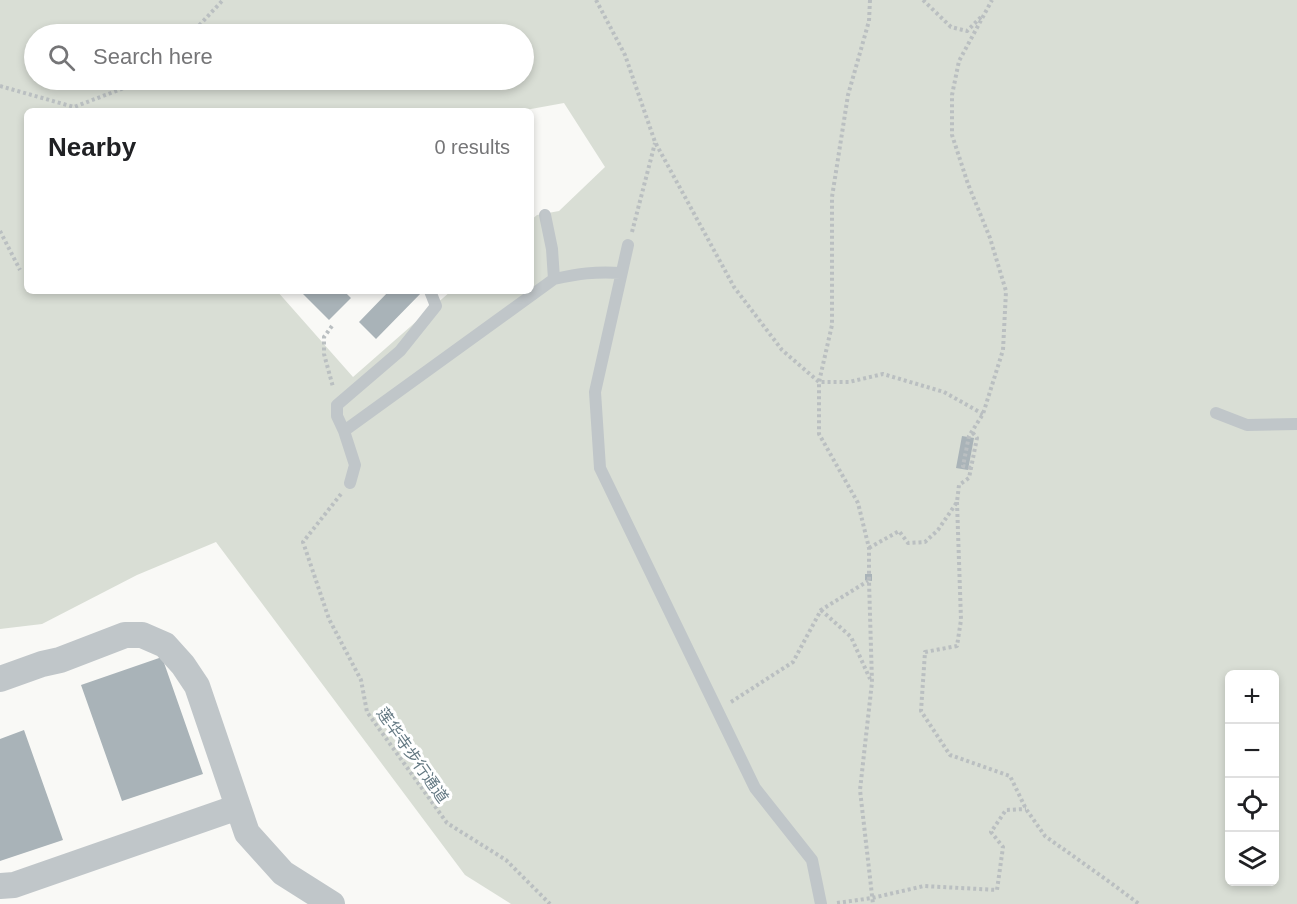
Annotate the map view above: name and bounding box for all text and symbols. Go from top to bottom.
search box [24,24,534,90]
icon: search [45,41,78,74]
text: Search here [93,44,213,69]
text: Nearby [48,132,136,162]
text: 0 results [434,136,510,158]
map controls [1225,670,1279,886]
button: + [1225,670,1279,724]
street label: 莲华寺步行通道 [374,705,452,806]
button: − [1225,724,1279,778]
button: locate [1225,778,1279,832]
button: layers [1225,832,1279,886]

